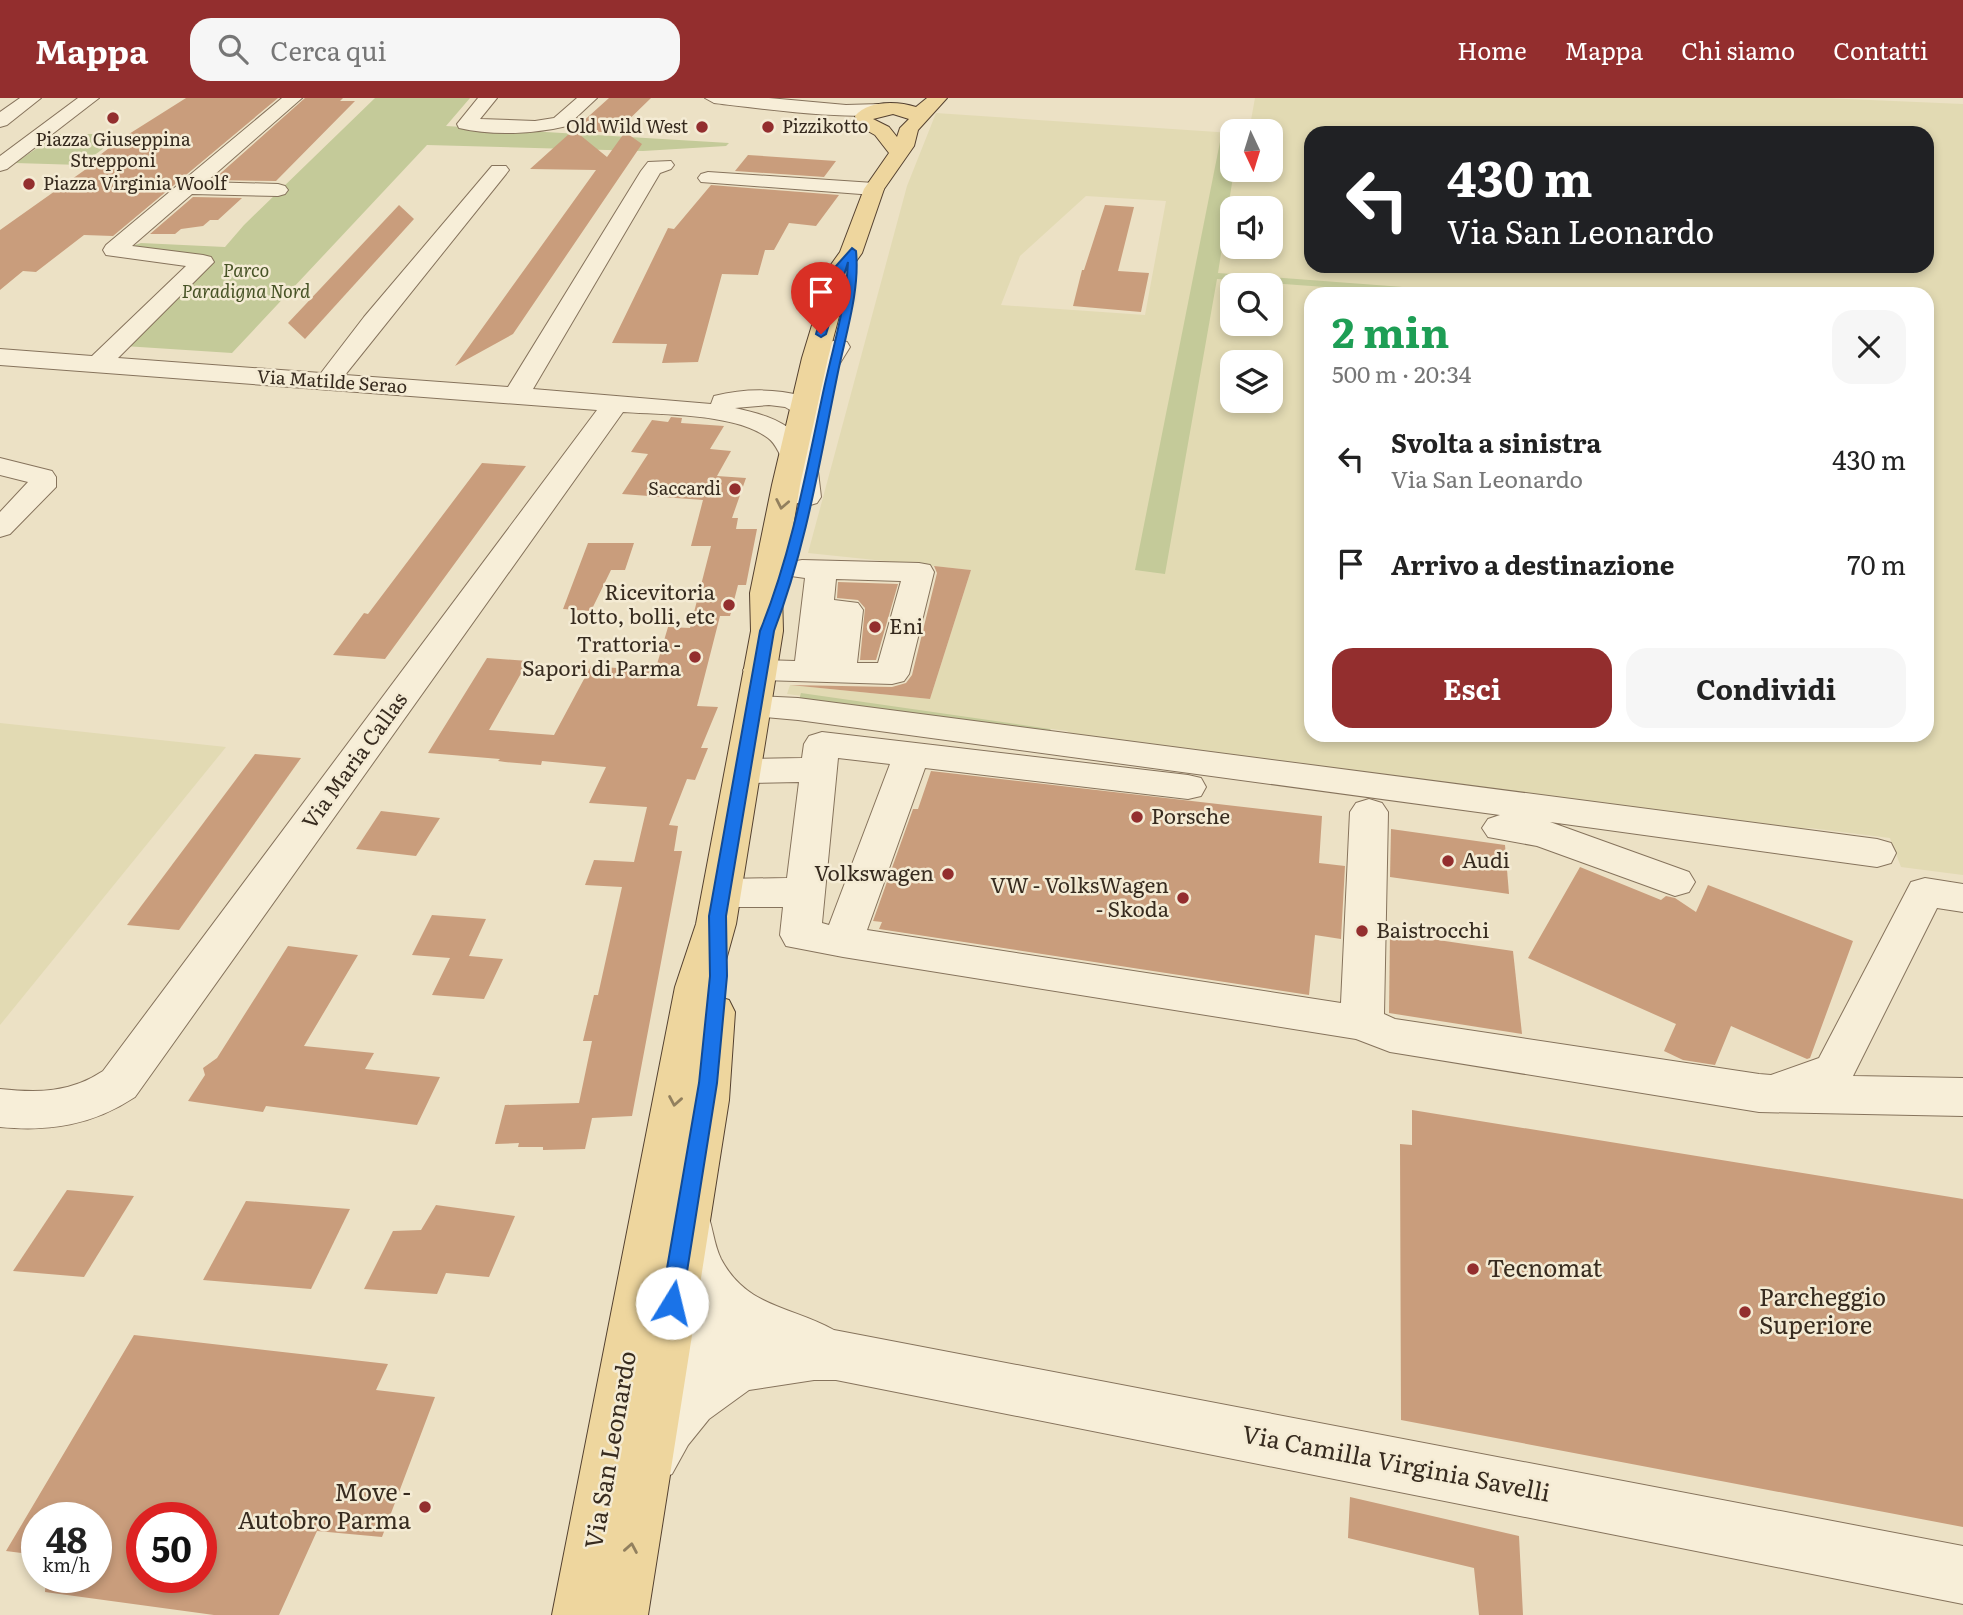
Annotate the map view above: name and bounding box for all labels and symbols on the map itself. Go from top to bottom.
marker: Piazza Giuseppina Strepponi [105,110,121,126]
place label: Old Wild West [566,112,689,139]
place label: Pizzikotto [782,112,868,139]
marker: Old Wild West [694,119,710,135]
marker: Pizzikotto [760,119,776,135]
north arrow [1220,119,1283,182]
place label: Piazza Giuseppina Strepponi [35,125,191,173]
place label: Piazza Virginia Woolf [43,169,229,196]
marker: Piazza Virginia Woolf [21,176,37,192]
park label: Parco Paradigna Nord [182,256,311,304]
pin [791,262,851,334]
street label: Via Matilde Serao [256,362,408,399]
place label: Saccardi [648,474,721,501]
marker: Saccardi [727,481,743,497]
one-way arrow [776,498,791,510]
place label: Ricevitoria lotto, bolli, etc [570,575,716,630]
marker: Ricevitoria lotto, bolli, etc [721,597,737,613]
place label: Eni [889,609,923,640]
marker: Eni [867,619,883,635]
place label: Trattoria - Sapori di Parma [522,627,682,682]
marker: Trattoria - Sapori di Parma [687,649,703,665]
street label: Via Maria Callas [293,685,413,834]
place label: Porsche [1151,799,1230,830]
marker: Porsche [1129,809,1145,825]
place label: Audi [1462,843,1510,874]
marker: Audi [1440,853,1456,869]
place label: Volkswagen [814,856,934,887]
marker: Volkswagen [940,866,956,882]
place label: VW - VolksWagen - Skoda [990,868,1170,923]
marker: VW - VolksWagen - Skoda [1175,890,1191,906]
place label: Baistrocchi [1376,913,1489,944]
marker: Baistrocchi [1354,923,1370,939]
one-way arrow [668,1095,683,1107]
place label: Tecnomat [1487,1249,1603,1284]
marker: Tecnomat [1465,1261,1481,1277]
position arrow [635,1266,709,1340]
place label: Parcheggio Superiore [1759,1278,1886,1341]
marker: Parcheggio Superiore [1737,1304,1753,1320]
street label: Via San Leonardo [574,1348,643,1551]
street label: Via Camilla Virginia Savelli [1240,1415,1553,1509]
place label: Move - Autobro Parma [238,1473,411,1536]
marker: Move - Autobro Parma [417,1499,433,1515]
speed limit sign: 50 [126,1502,217,1593]
one-way arrow [623,1542,638,1554]

